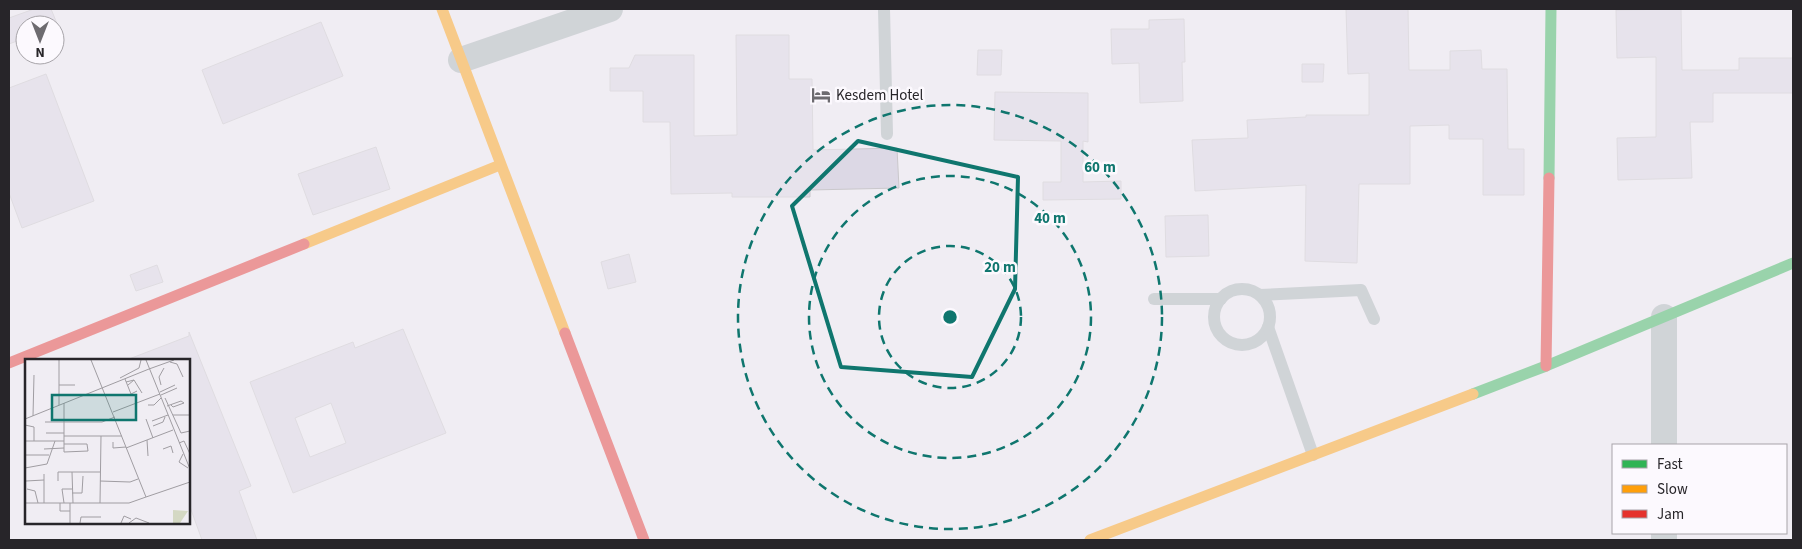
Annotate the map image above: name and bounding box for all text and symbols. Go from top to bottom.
north arrow [15,15,65,65]
text: N [35,42,45,62]
hotel icon: Kesdem Hotel [810,84,832,106]
place label: Kesdem Hotel [836,85,923,106]
text: 60 m [1084,157,1116,178]
text: 40 m [1034,208,1066,229]
text: 20 m [984,257,1016,278]
centre of rings [941,308,959,326]
inset map [25,359,190,524]
legend [1612,444,1787,534]
text: Fast [1657,454,1683,475]
text: Slow [1657,479,1688,500]
text: Jam [1657,504,1684,525]

